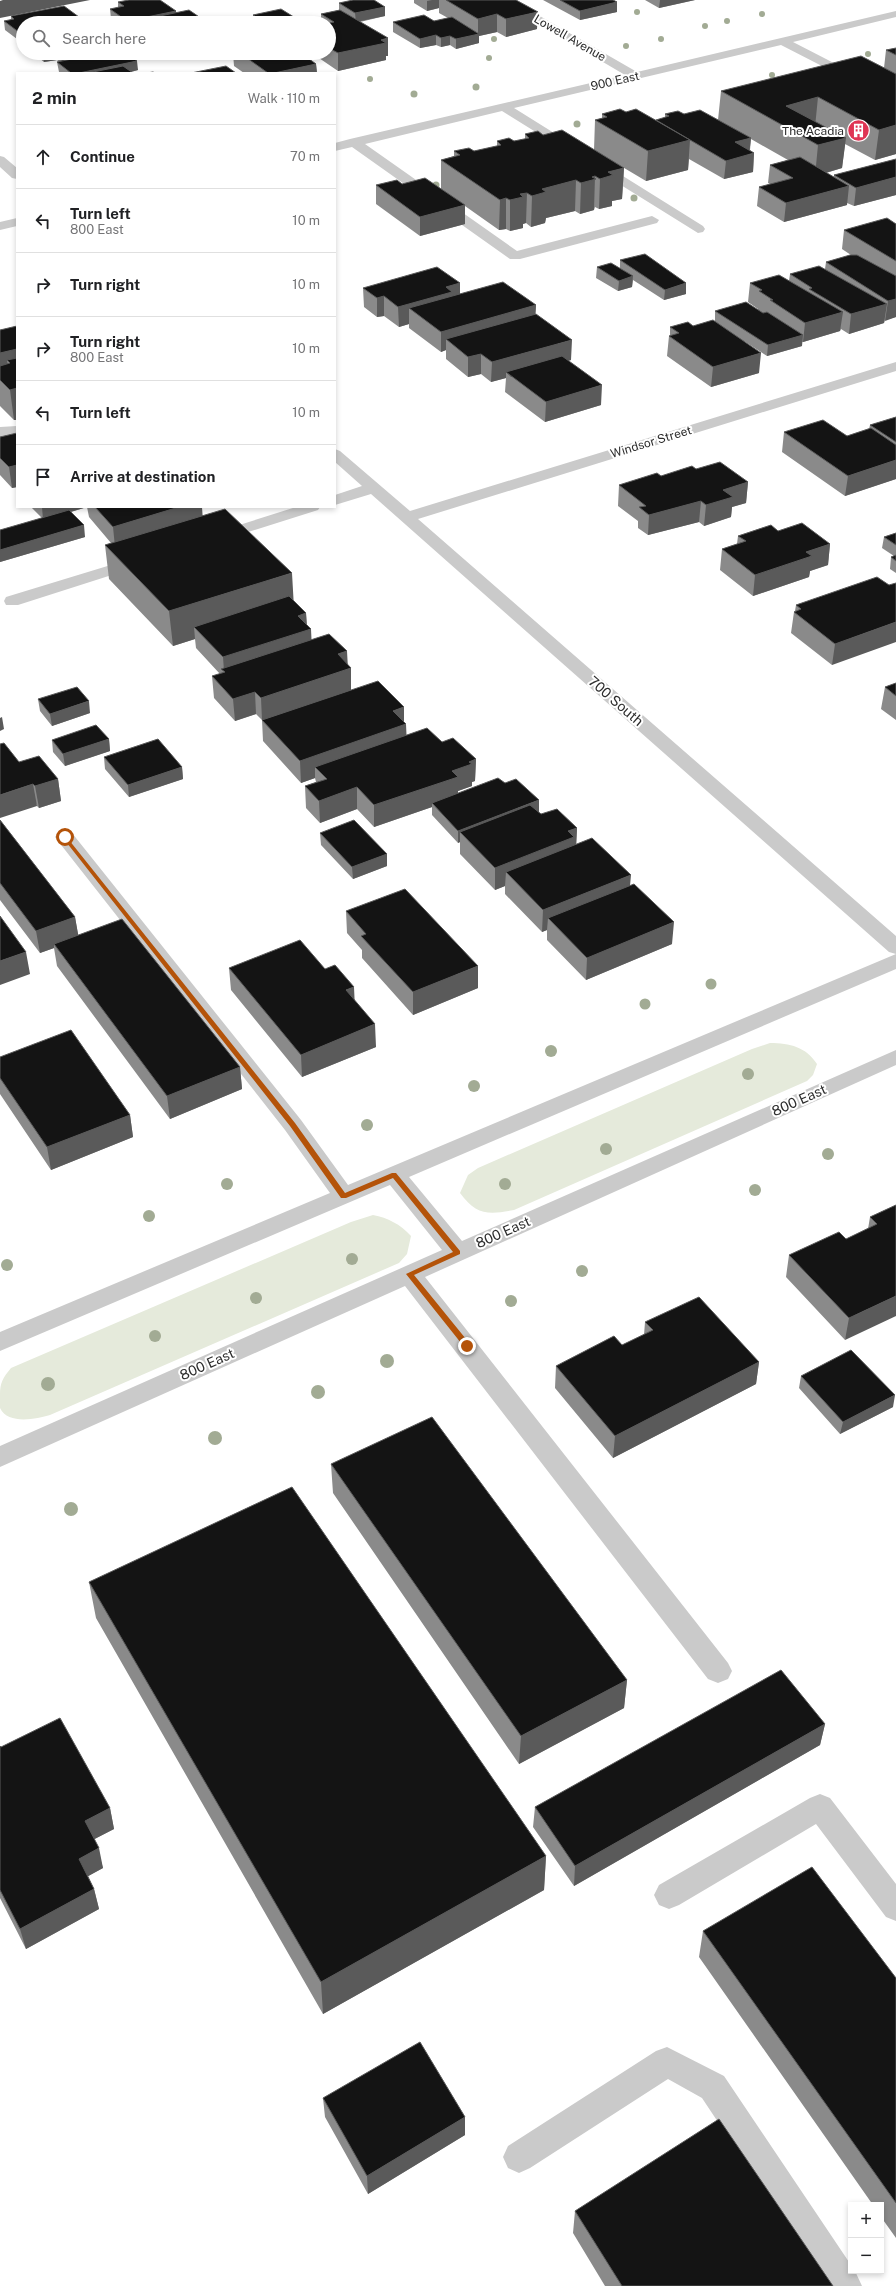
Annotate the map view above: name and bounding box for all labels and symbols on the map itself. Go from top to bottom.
street label: Lowell Avenue [532,12,609,64]
street label: 900 East [589,69,641,93]
building icon: The Acadia [846,118,872,144]
place label: The Acadia [782,124,844,138]
street label: Windsor Street [609,423,694,461]
street label: 700 South [585,673,647,729]
route start [56,828,74,846]
street label: 800 East [769,1081,829,1119]
street label: 800 East [473,1213,533,1251]
route end [458,1337,476,1355]
street label: 800 East [177,1345,237,1383]

